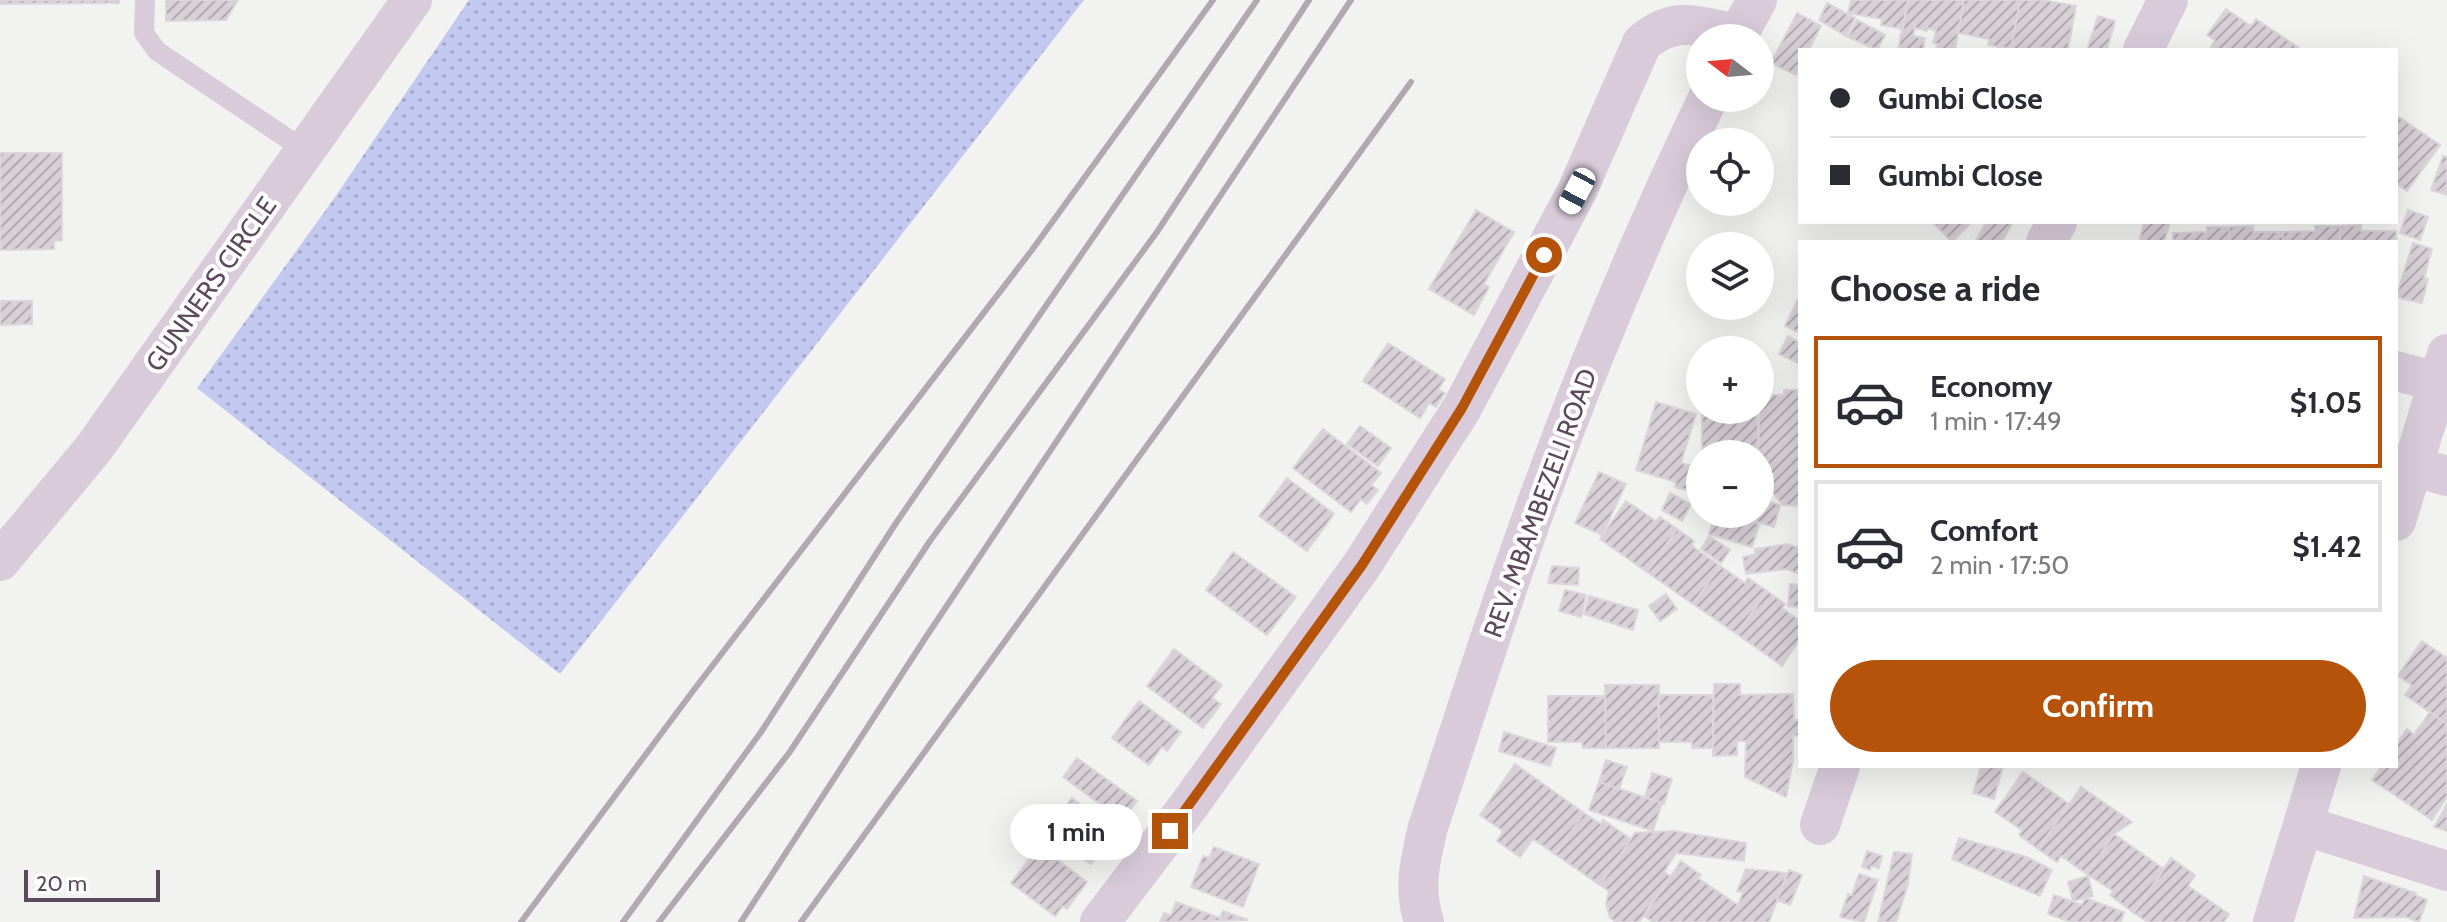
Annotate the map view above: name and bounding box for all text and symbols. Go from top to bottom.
north arrow [1686,24,1774,112]
map controls [1686,24,1774,528]
text: Gumbi Close [1878,80,2043,117]
button: locate [1686,128,1774,216]
text: Gumbi Close [1878,157,2043,194]
car [1555,164,1599,218]
street label: GUNNERS CIRCLE [139,191,283,377]
button: layers [1686,232,1774,320]
route start [1526,237,1562,273]
text: Choose a ride [1830,266,2040,310]
button: + [1686,336,1774,424]
street label: REV. MBAMBEZELI ROAD [1476,364,1604,642]
icon: car [1834,366,1906,438]
text: Economy [1930,368,2053,405]
text: $1.05 [2290,384,2362,421]
text: 1 min · 17:49 [1930,405,2062,437]
button: − [1686,440,1774,528]
icon: car [1834,510,1906,582]
text: Comfort [1930,512,2038,549]
text: $1.42 [2292,528,2362,565]
text: 2 min · 17:50 [1930,549,2069,581]
button: Confirm [1830,660,2366,752]
callout: 1 min [1010,803,1142,859]
route end [1152,813,1188,849]
text: 1 min [1047,816,1105,848]
scale bar [24,866,160,902]
text: 20 m [36,870,87,897]

